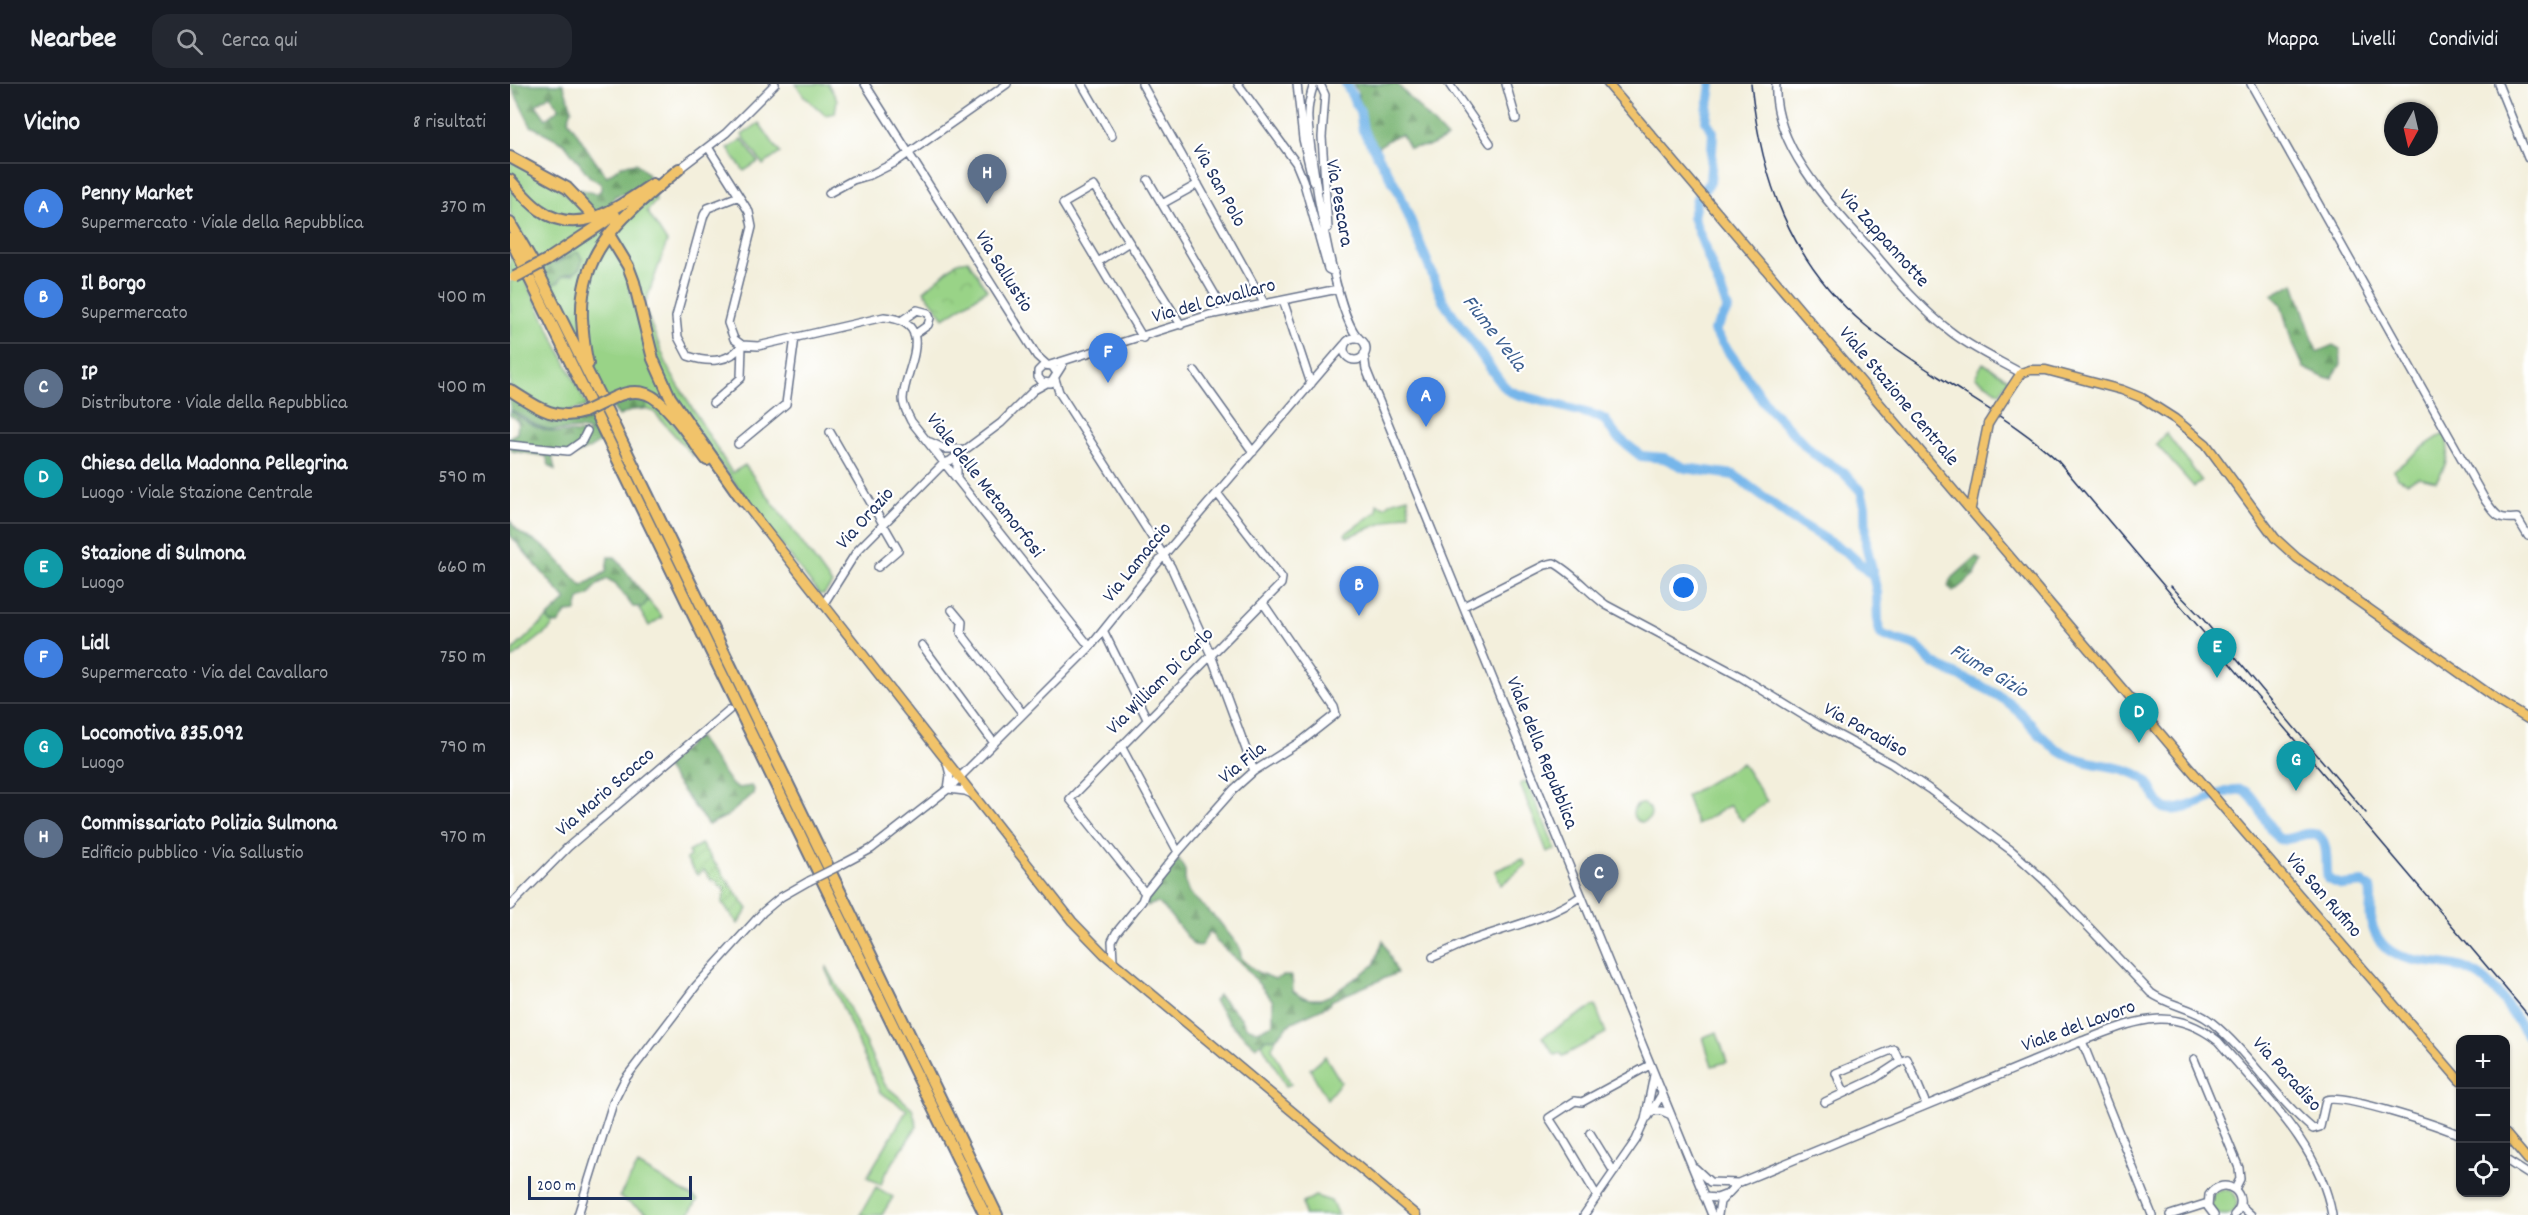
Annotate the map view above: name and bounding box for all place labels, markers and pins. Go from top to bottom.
pin: H [968,154,1006,204]
pin: F [1088,334,1128,383]
pin: A [1406,378,1446,427]
pin: B [1340,566,1378,616]
pin: E [2198,628,2236,678]
pin: D [2120,694,2158,743]
pin: G [2276,742,2316,791]
pin: C [1580,854,1618,904]

